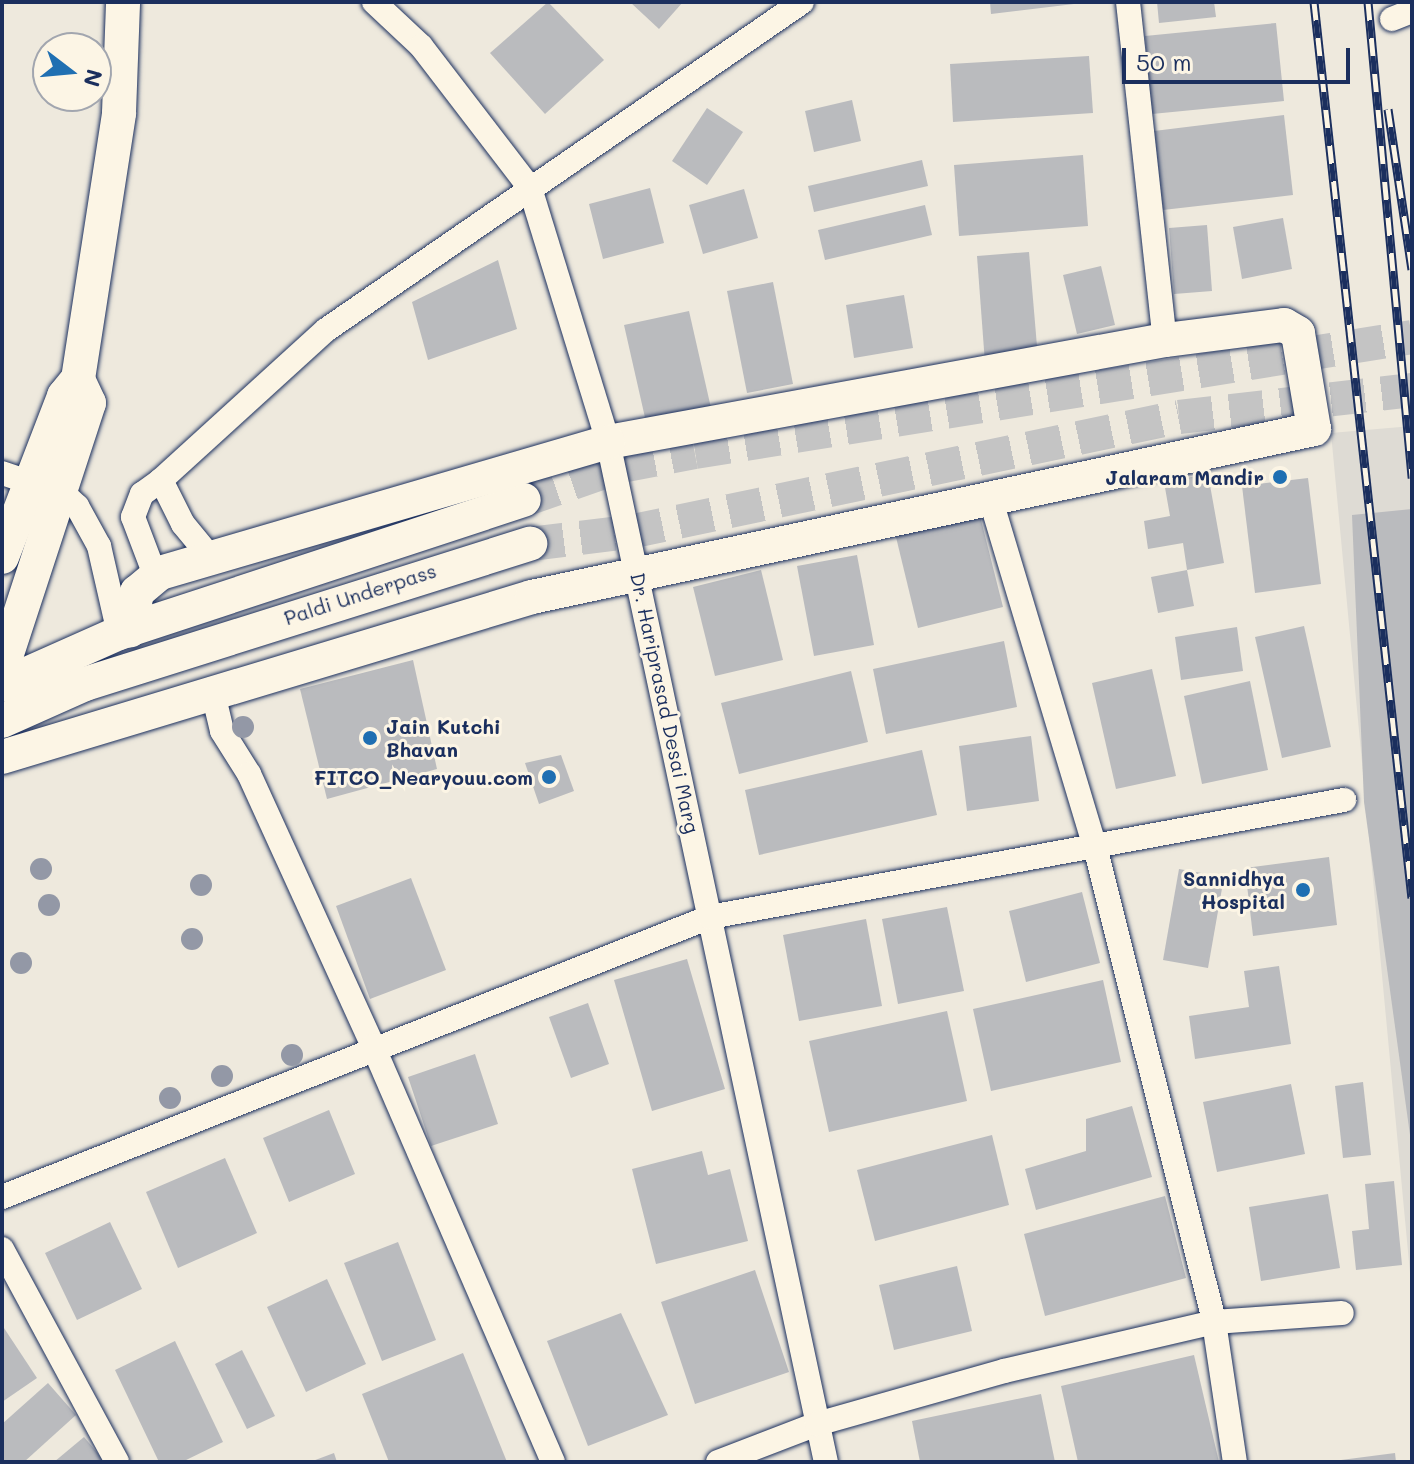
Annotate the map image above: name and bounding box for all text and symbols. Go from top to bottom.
north arrow [32,32,112,112]
scale bar [1126,32,1354,82]
text: 50 m [1136,46,1192,77]
text: N [77,66,110,90]
place label: Jalaram Mandir [1105,465,1264,489]
marker: Jalaram Mandir [1271,468,1289,486]
street label: Paldi Underpass [281,558,439,630]
street label: Dr. Hariprasad Desai Marg [626,570,704,836]
place label: Jain Kutchi Bhavan [386,714,501,761]
marker: Jain Kutchi Bhavan [361,729,379,747]
place label: FITCO_Nearyouu.com [314,765,533,789]
marker: FITCO_Nearyouu.com [540,768,558,786]
place label: Sannidhya Hospital [1183,866,1285,913]
marker: Sannidhya Hospital [1292,879,1314,901]

